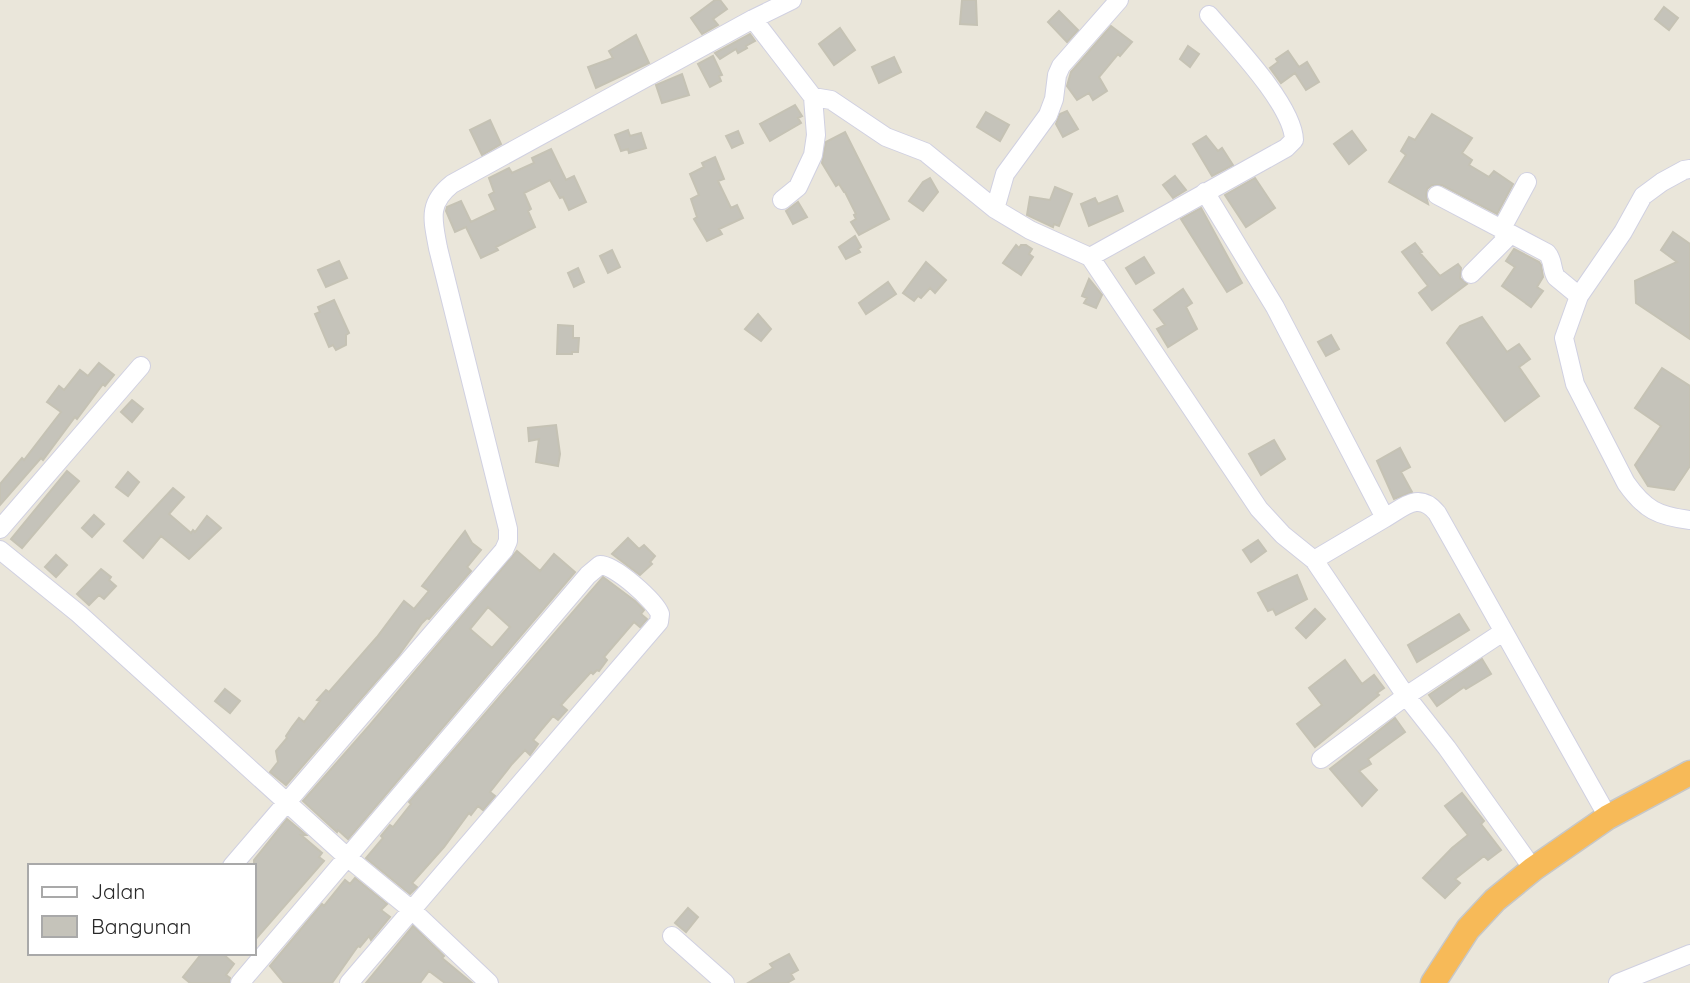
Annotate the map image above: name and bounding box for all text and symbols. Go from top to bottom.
legend [28,864,256,955]
text: Jalan [91,878,145,904]
text: Bangunan [91,913,191,939]

